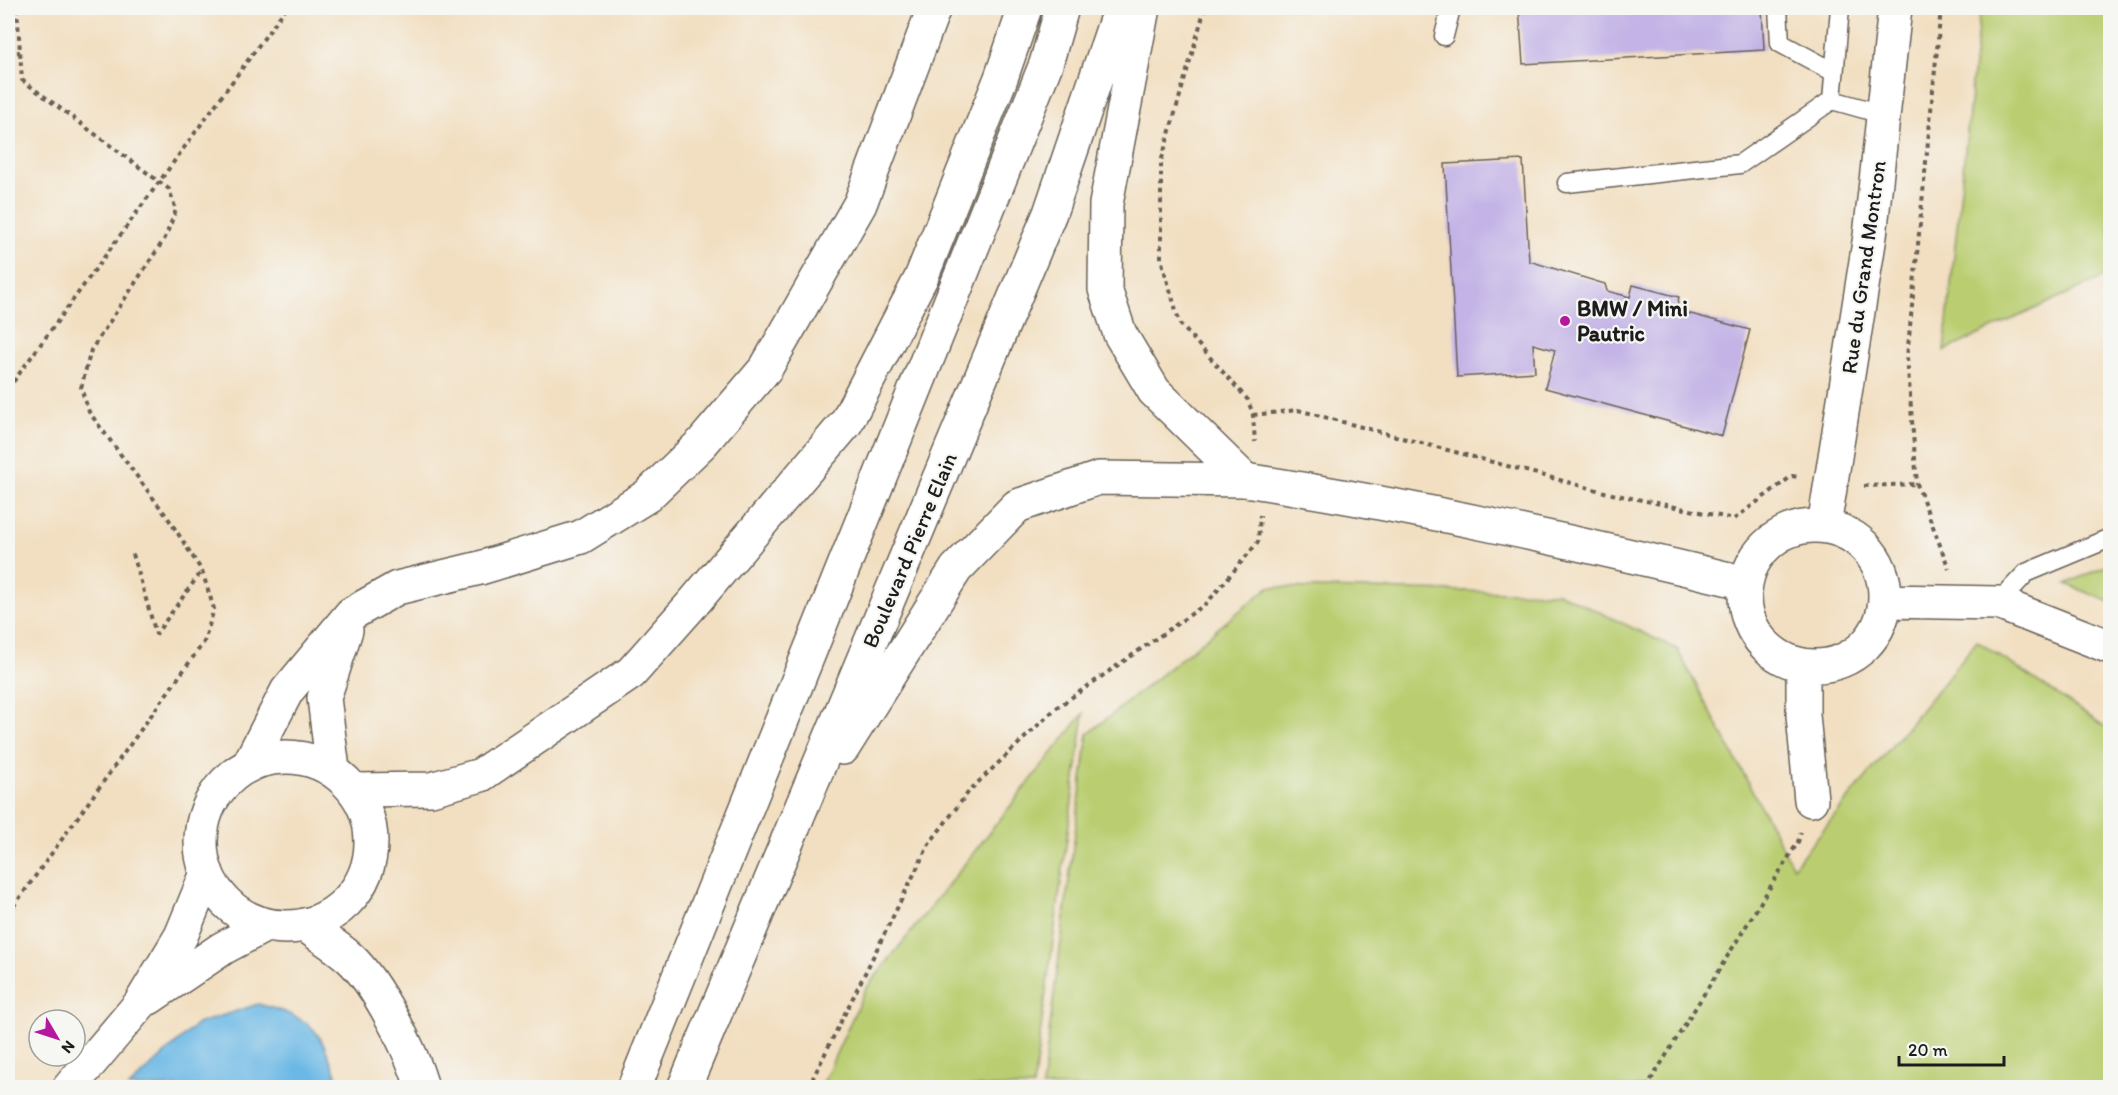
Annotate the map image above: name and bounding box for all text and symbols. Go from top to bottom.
street label: Rue du Grand Montron [1835,158,1892,376]
place label: BMW / Mini Pautric [1577,295,1688,347]
marker: BMW / Mini Pautric [1558,314,1572,328]
street label: Boulevard Pierre Elain [856,448,963,652]
north arrow [27,1008,87,1068]
scale bar [1899,1029,2004,1067]
text: N [57,1037,79,1057]
text: 20 m [1908,1039,1948,1061]

